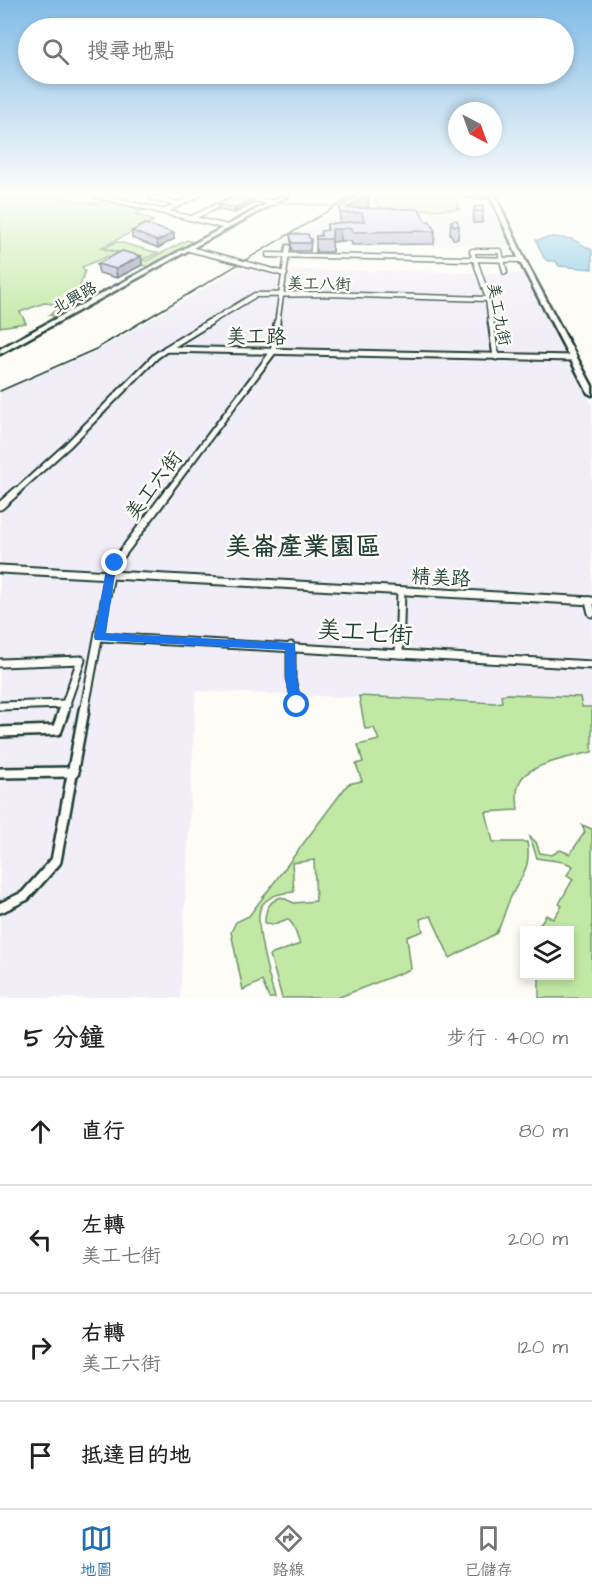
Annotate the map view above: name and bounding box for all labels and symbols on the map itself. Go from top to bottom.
north arrow [448,102,502,156]
street label: 美工八街 [287,272,351,296]
street label: 北興路 [48,277,101,319]
street label: 美工九街 [482,281,516,348]
street label: 美工路 [226,322,287,352]
street label: 美工六街 [119,445,189,526]
district label: 美崙產業園區 [225,529,381,565]
route end [101,549,127,575]
street label: 精美路 [410,562,473,594]
street label: 美工七街 [316,613,414,653]
route start [283,691,309,717]

